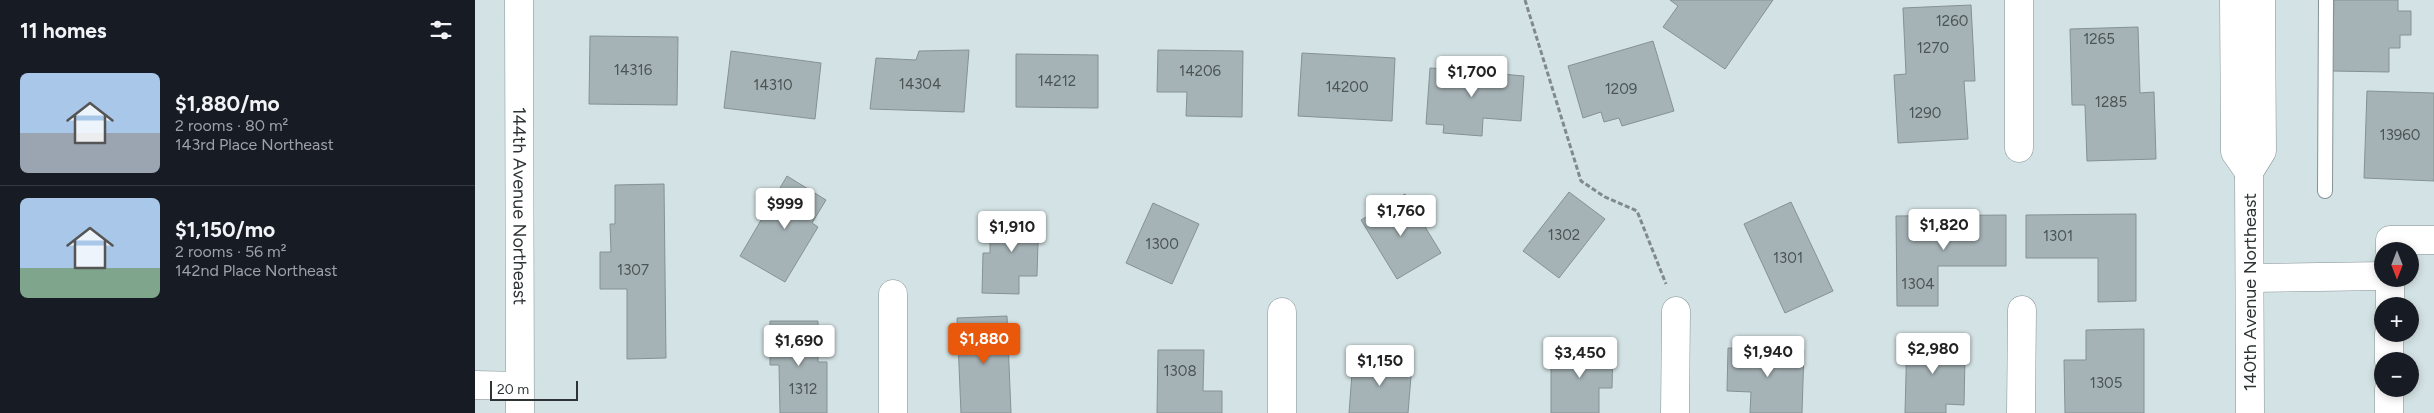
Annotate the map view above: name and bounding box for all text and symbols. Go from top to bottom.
house number: 1260 [1936,12,1968,30]
icon: filters [427,16,455,44]
text: 11 homes [20,18,107,43]
house number: 1265 [2083,30,2115,48]
house number: 1270 [1917,39,1949,57]
pin: $1,700 [1431,56,1513,98]
house number: 14316 [614,61,653,79]
house number: 14206 [1179,62,1222,80]
text: $1,700 [1447,62,1497,81]
house number: 14212 [1038,72,1076,90]
house number: 14304 [899,75,941,93]
house number: 14310 [753,76,793,94]
house number: 14200 [1325,78,1369,96]
house number: 1209 [1605,80,1637,98]
text: $1,880/mo [175,91,280,116]
icon: home [60,93,120,153]
house number: 1285 [2095,93,2127,111]
house number: 1290 [1909,104,1941,122]
street label: 144th Avenue Northeast [508,107,531,305]
text: 2 rooms · 80 m² [175,116,288,135]
house number: 13960 [2380,126,2420,144]
text: 143rd Place Northeast [175,135,334,154]
pin: $999 [755,188,815,230]
street label: 140th Avenue Northeast [2239,193,2261,391]
text: $999 [767,194,803,213]
pin: $1,760 [1360,194,1442,237]
text: $1,760 [1377,201,1425,220]
pin: $1,820 [1903,208,1985,251]
pin: $1,910 [971,210,1053,253]
text: $1,820 [1919,215,1969,234]
text: $1,150/mo [175,217,275,242]
text: $1,910 [989,217,1035,236]
icon: home [60,218,120,278]
house number: 1302 [1548,226,1580,244]
house number: 1301 [2043,227,2073,245]
house number: 1300 [1145,235,1179,253]
text: 2 rooms · 56 m² [175,242,287,261]
north arrow [2374,242,2419,288]
map controls [2374,242,2419,397]
house number: 1301 [1773,249,1803,267]
text: 142nd Place Northeast [175,261,337,280]
house number: 1307 [617,261,649,279]
house number: 1304 [1901,275,1935,293]
button: + [2374,297,2419,342]
pin: $1,880 [943,322,1025,365]
pin: $1,690 [758,324,840,367]
text: $1,880 [959,329,1009,348]
text: $1,690 [775,331,823,350]
pin: $2,980 [1892,332,1974,375]
pin: $3,450 [1539,336,1621,379]
pin: $1,940 [1727,336,1809,378]
text: $2,980 [1907,339,1959,358]
text: $1,940 [1743,342,1793,361]
text: $3,450 [1554,343,1606,362]
pin: $1,150 [1339,344,1421,387]
text: $1,150 [1357,351,1403,370]
button: − [2374,352,2419,397]
house number: 1308 [1163,362,1197,380]
house number: 1305 [2090,374,2122,392]
scale bar [490,378,577,401]
house number: 1312 [789,380,817,398]
text: 20 m [497,381,529,398]

